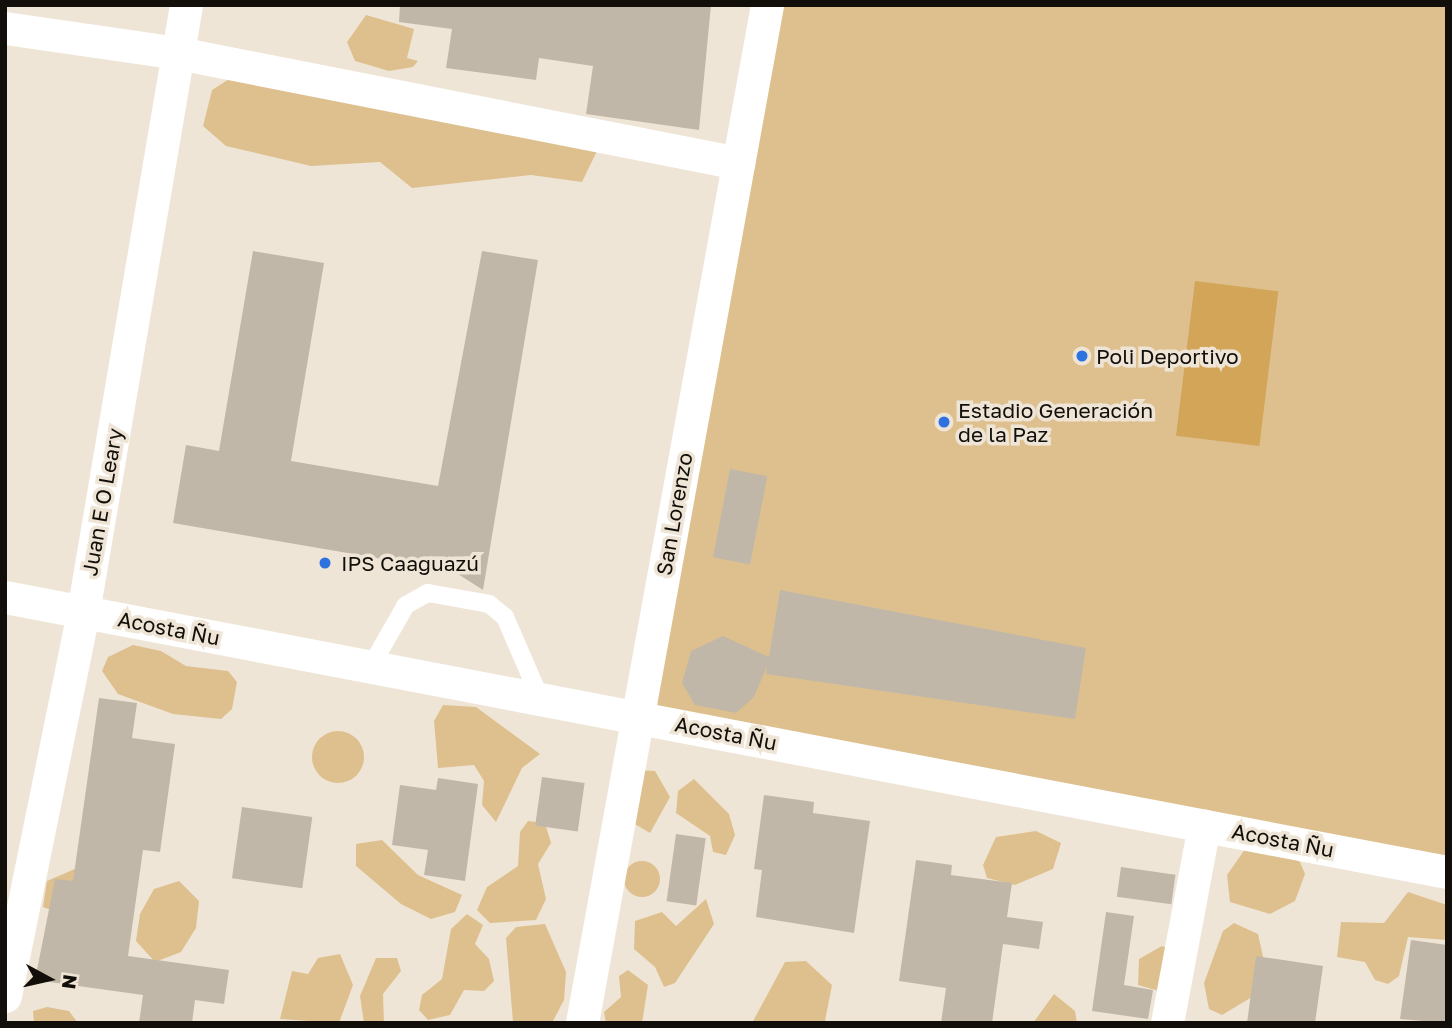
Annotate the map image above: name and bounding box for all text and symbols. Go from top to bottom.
place label: Poli Deportivo [1096,343,1239,369]
marker: Poli Deportivo [1074,348,1090,364]
place label: Estadio Generación de la Paz [958,397,1153,447]
marker: Estadio Generación de la Paz [936,414,952,430]
street label: Juan E O Leary [77,426,127,578]
street label: San Lorenzo [651,451,697,577]
place label: IPS Caaguazú [341,550,479,576]
marker: IPS Caaguazú [315,553,335,573]
street label: Acosta Ñu [116,606,222,650]
street label: Acosta Ñu [673,711,779,755]
street label: Acosta Ñu [1230,818,1336,862]
north arrow [14,944,84,1014]
text: N [58,973,83,991]

